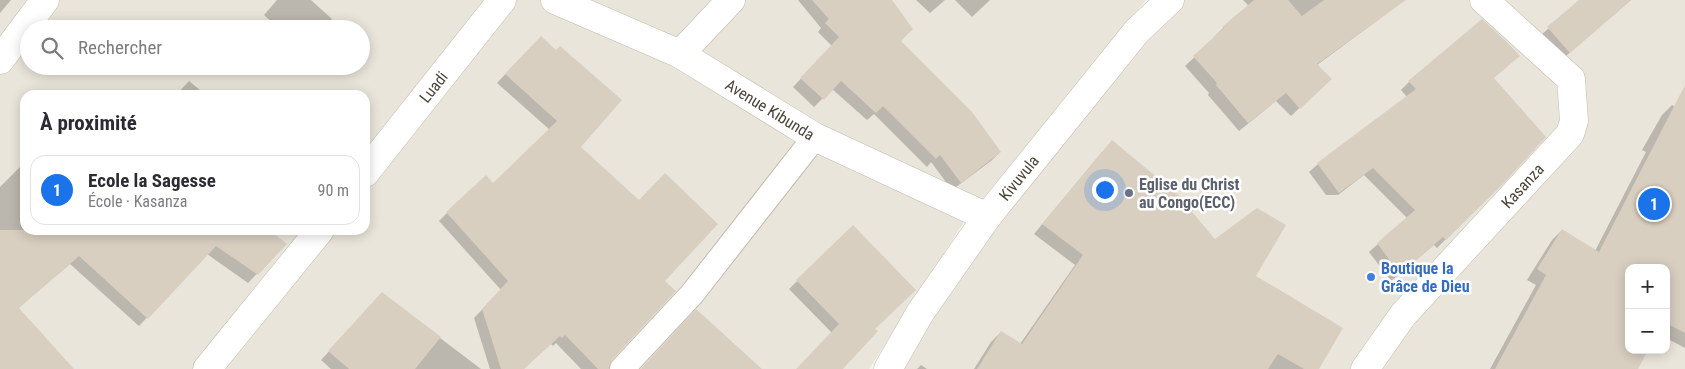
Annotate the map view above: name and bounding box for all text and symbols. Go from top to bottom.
search box [20,20,370,75]
icon: search [38,34,66,62]
text: Rechercher [78,36,162,59]
street label: Luadi [415,67,451,106]
street label: Avenue Kibunda [722,75,818,144]
text: À proximité [40,111,137,135]
street label: Kivuvula [995,151,1043,204]
street label: Kasanza [1497,159,1548,212]
text: Ecole la Sagesse [88,169,216,192]
place label: Eglise du Christ au Congo(ECC) [1139,175,1240,212]
your location [1092,177,1118,203]
text: 1 [53,181,61,200]
text: 90 m [317,181,349,200]
pin: 1 [1638,185,1670,223]
marker: Eglise du Christ au Congo(ECC) [1123,187,1135,199]
text: École · Kasanza [88,192,187,211]
place label: Boutique la Grâce de Dieu [1381,259,1470,296]
map controls [1625,264,1670,354]
button: + [1625,264,1670,309]
marker: Boutique la Grâce de Dieu [1365,271,1377,283]
button: − [1625,309,1670,354]

